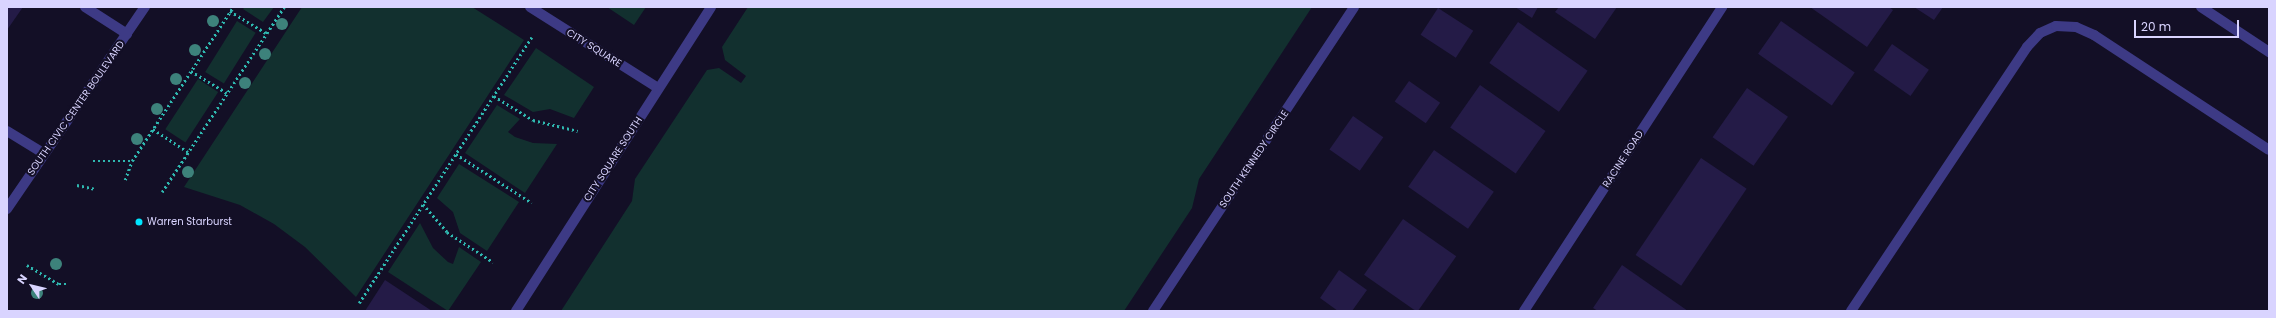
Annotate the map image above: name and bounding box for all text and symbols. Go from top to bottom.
scale bar [2136,12,2241,38]
text: 20 m [2141,18,2171,35]
street label: CITY SQUARE [564,26,624,70]
street label: SOUTH CIVIC CENTER BOULEVARD [25,39,127,177]
street label: SOUTH KENNEDY CIRCLE [1217,108,1291,210]
street label: CITY SQUARE SOUTH [581,115,645,203]
street label: RACINE ROAD [1600,128,1646,190]
place label: Warren Starburst [147,216,232,228]
marker: Warren Starburst [134,217,144,227]
north arrow [12,266,52,306]
text: N [13,271,31,287]

